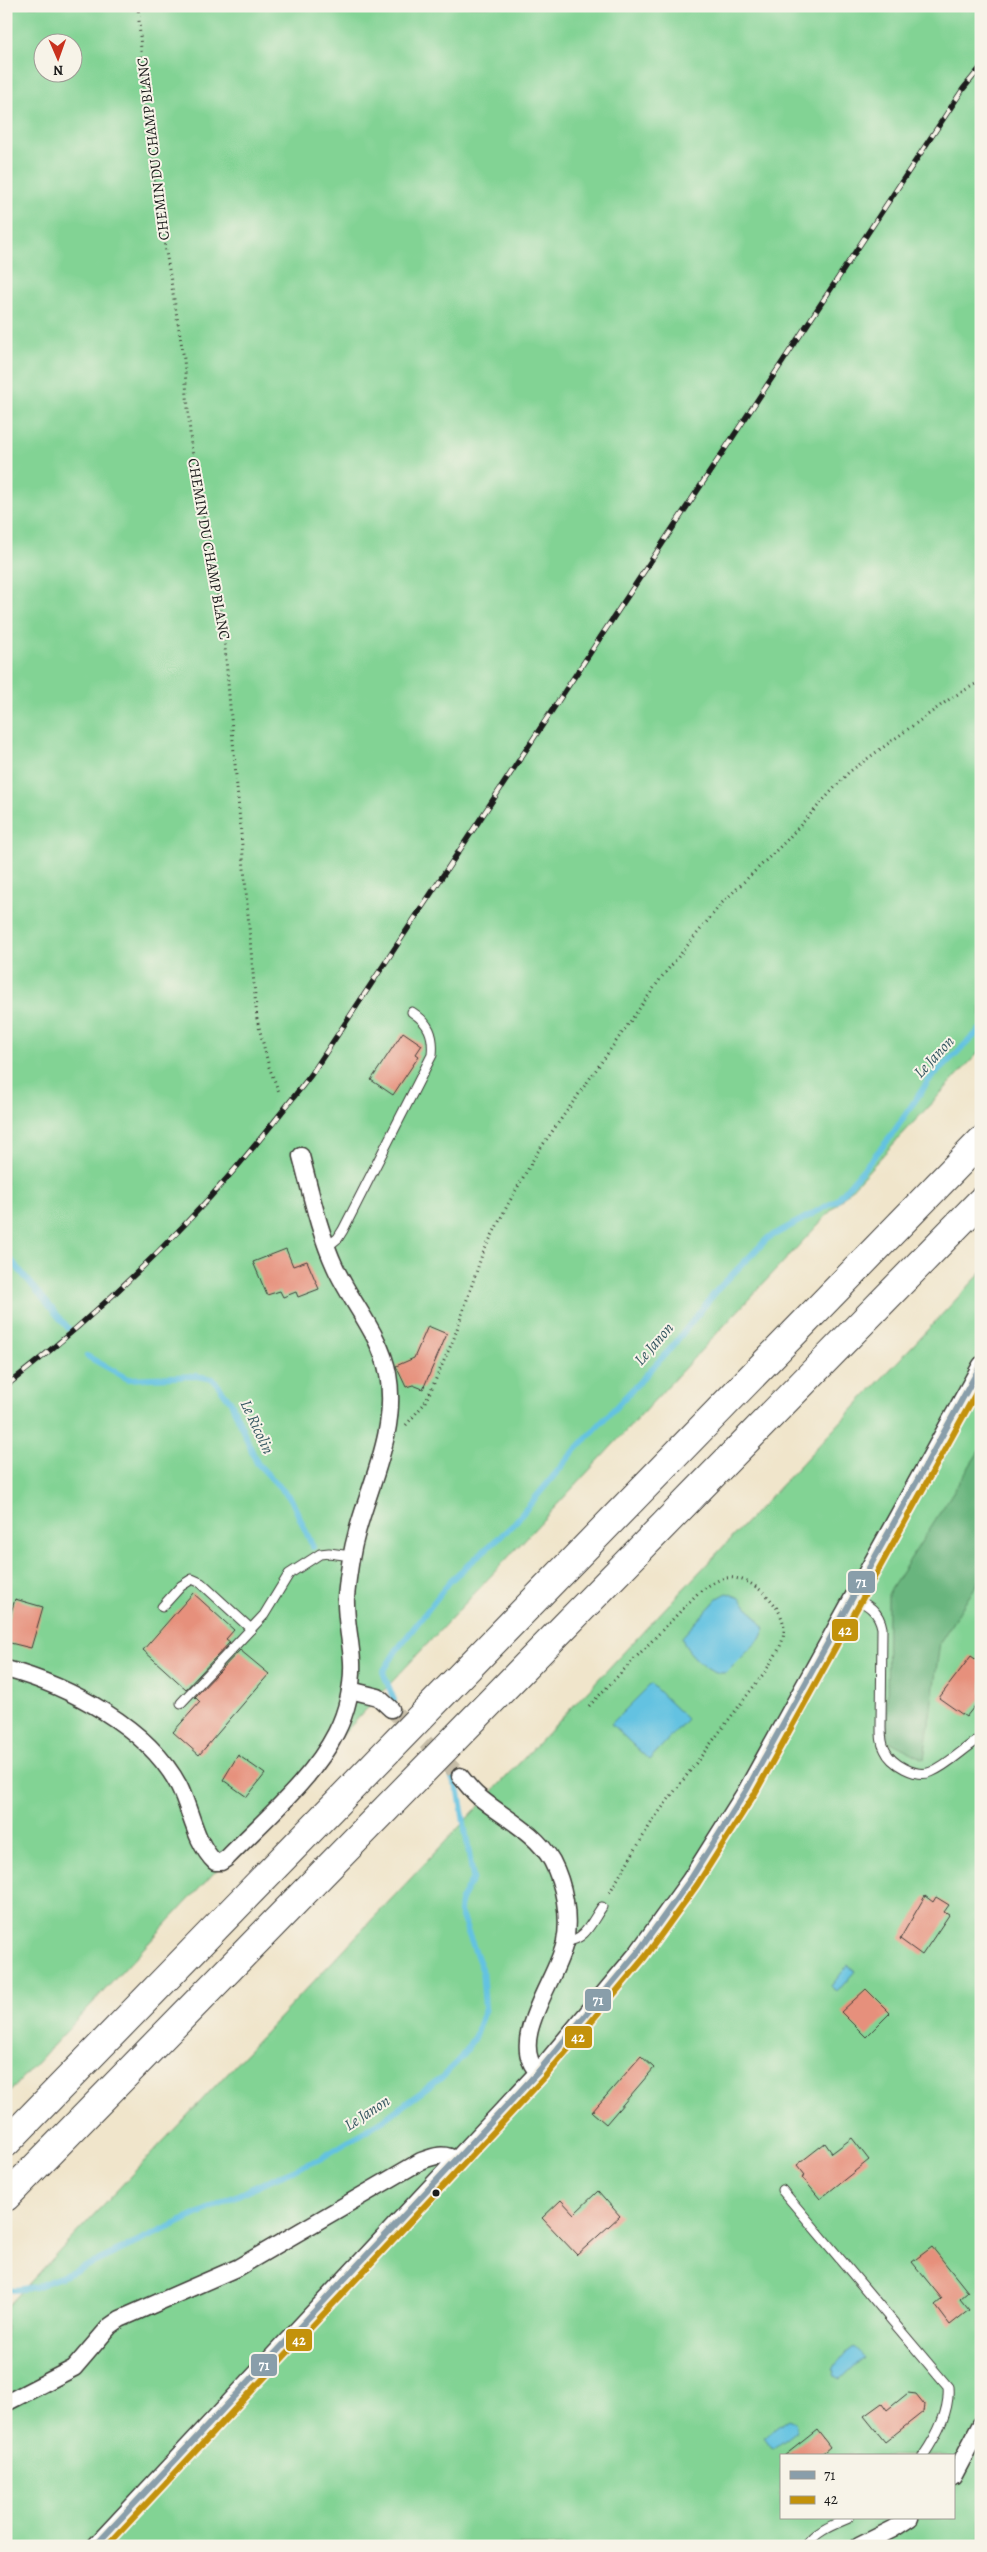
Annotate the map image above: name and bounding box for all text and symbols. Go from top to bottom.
north arrow [32,32,82,82]
street label: CHEMIN DU CHAMP BLANC [132,56,174,242]
text: N [53,61,64,80]
street label: CHEMIN DU CHAMP BLANC [183,457,235,641]
water label: Le Janon [909,1031,959,1083]
water label: Le Janon [629,1318,679,1370]
water label: Le Ricolin [235,1396,279,1458]
line badge: 71 [847,1570,876,1594]
text: 71 [856,1573,867,1592]
line badge: 42 [831,1618,859,1642]
text: 42 [838,1621,852,1640]
line badge: 71 [584,1988,612,2012]
text: 71 [593,1991,604,2010]
line badge: 42 [564,2025,593,2049]
text: 42 [571,2028,585,2047]
water label: Le Janon [340,2090,394,2136]
unlabelled marker [431,2188,441,2198]
line badge: 42 [285,2328,313,2352]
text: 42 [292,2331,306,2350]
line badge: 71 [250,2353,278,2377]
text: 71 [259,2356,270,2375]
legend [780,2454,954,2520]
text: 71 [824,2465,835,2485]
text: 42 [824,2489,838,2509]

